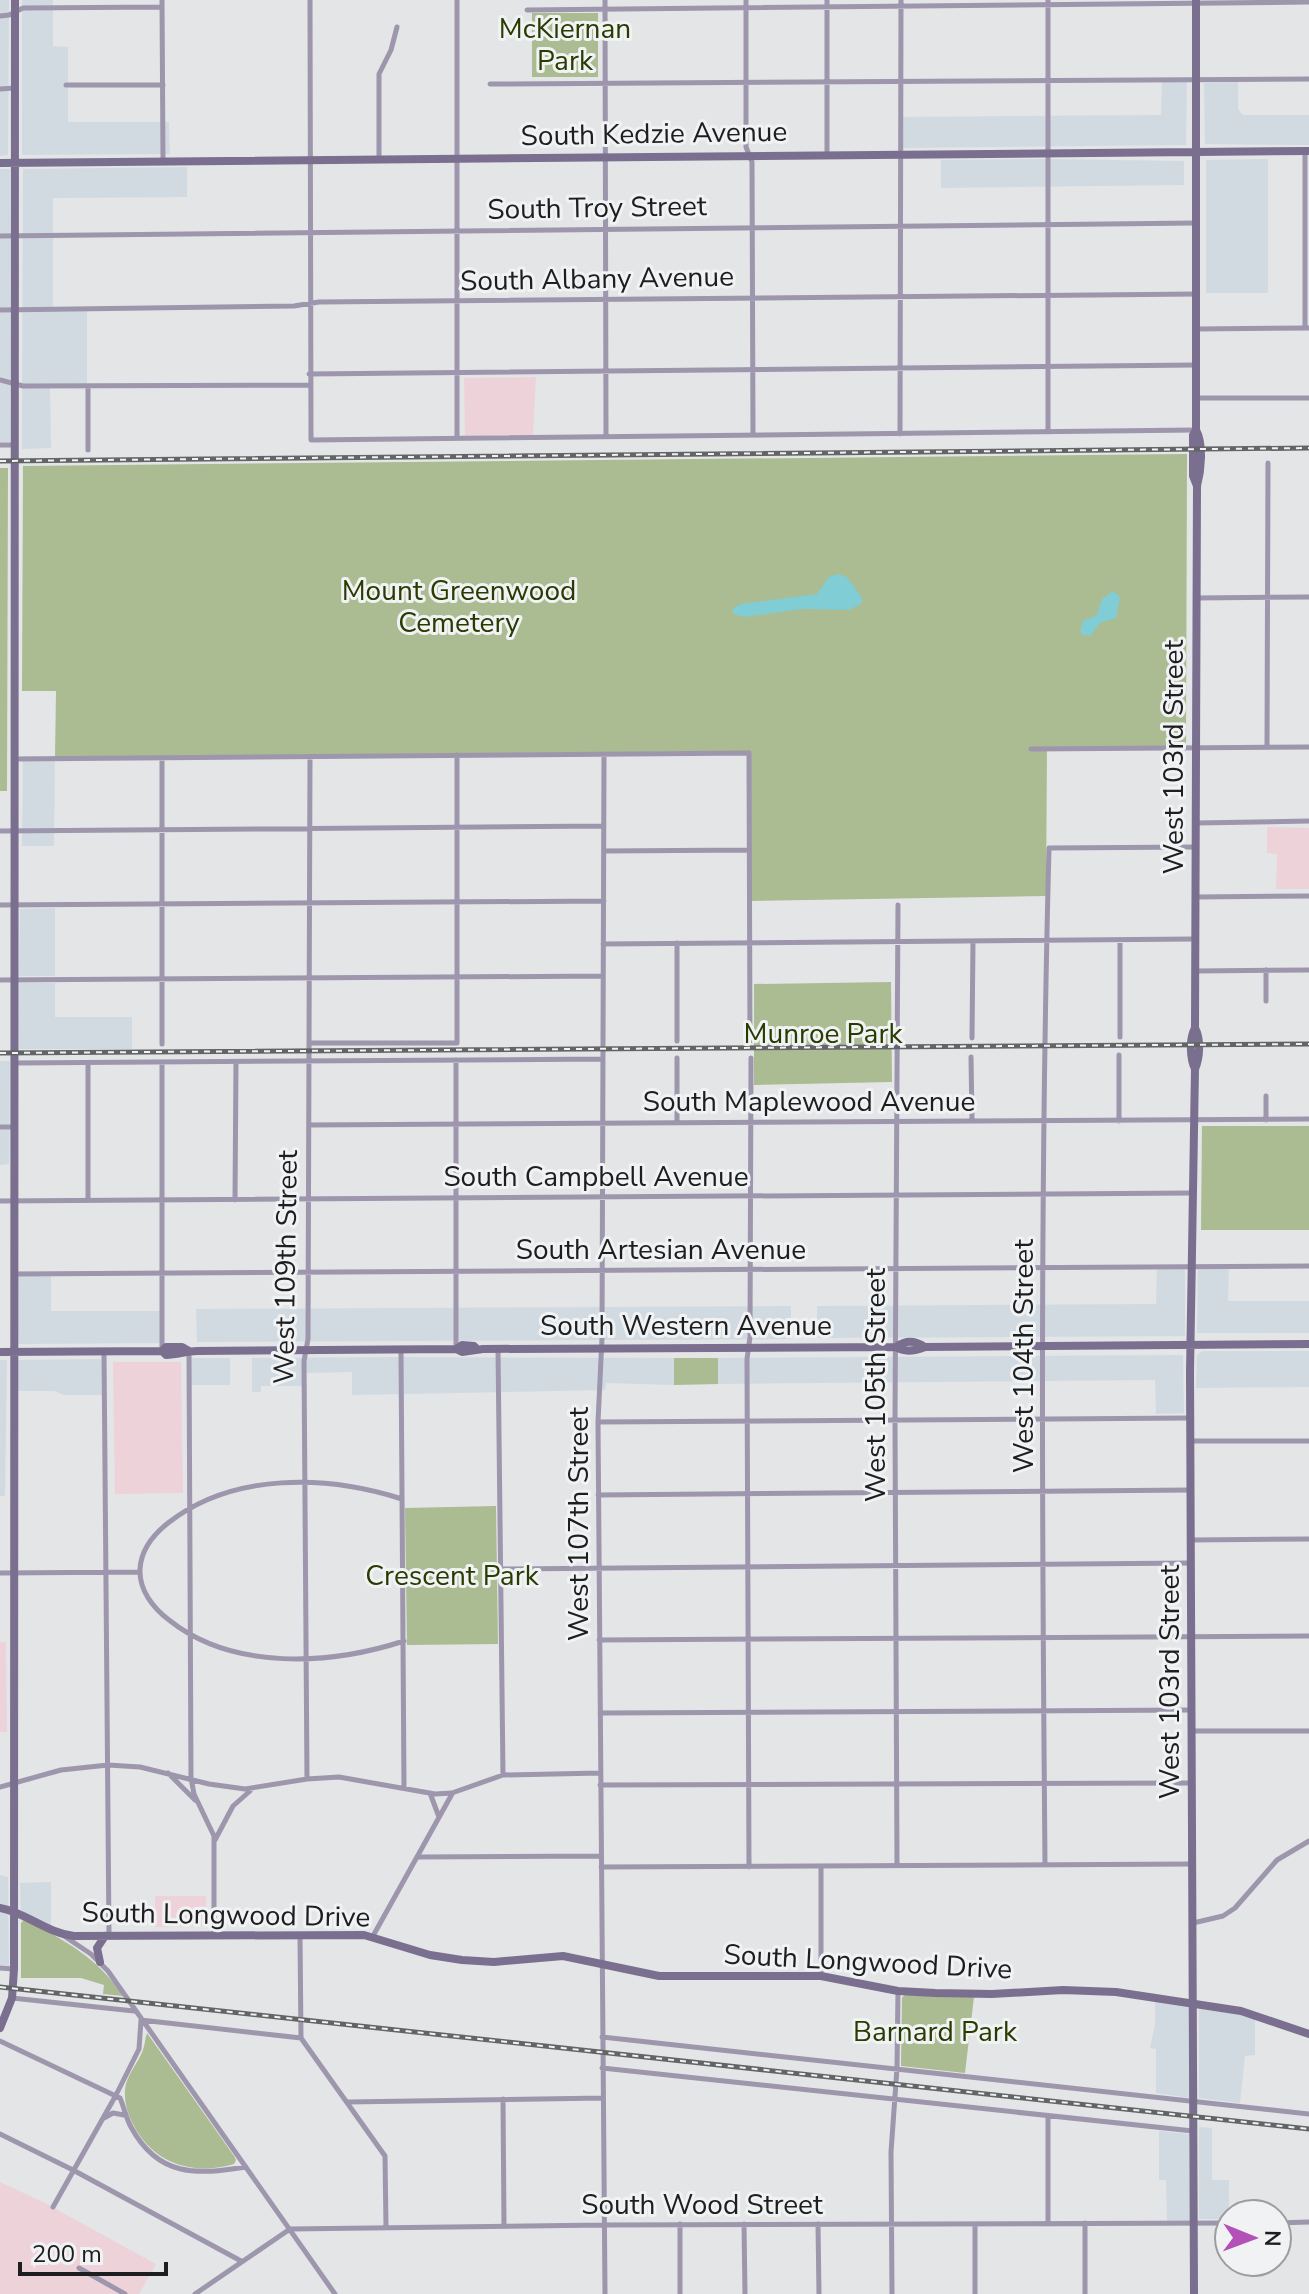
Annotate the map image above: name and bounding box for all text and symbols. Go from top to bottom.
park label: McKiernan Park [499,10,631,80]
street label: South Kedzie Avenue [520,113,788,155]
street label: South Troy Street [487,187,707,229]
street label: South Albany Avenue [460,258,734,300]
park label: Mount Greenwood Cemetery [342,572,576,642]
street label: West 103rd Street [1155,640,1193,874]
park label: Munroe Park [744,1015,903,1053]
street label: South Maplewood Avenue [643,1083,975,1121]
street label: West 109th Street [265,1149,307,1384]
street label: South Campbell Avenue [443,1158,749,1196]
street label: South Artesian Avenue [516,1231,806,1269]
street label: West 104th Street [1005,1239,1043,1473]
street label: West 105th Street [857,1268,895,1502]
street label: South Western Avenue [540,1307,832,1345]
street label: West 107th Street [560,1407,598,1641]
park label: Crescent Park [365,1557,540,1595]
street label: West 103rd Street [1151,1565,1189,1799]
street label: South Longwood Drive [81,1893,371,1937]
street label: South Longwood Drive [723,1935,1013,1989]
park label: Barnard Park [853,2013,1018,2051]
street label: South Wood Street [581,2186,823,2224]
north arrow [1213,2198,1293,2278]
scale bar [20,2226,166,2276]
text: N [1257,2230,1287,2247]
text: 200 m [32,2238,102,2270]

